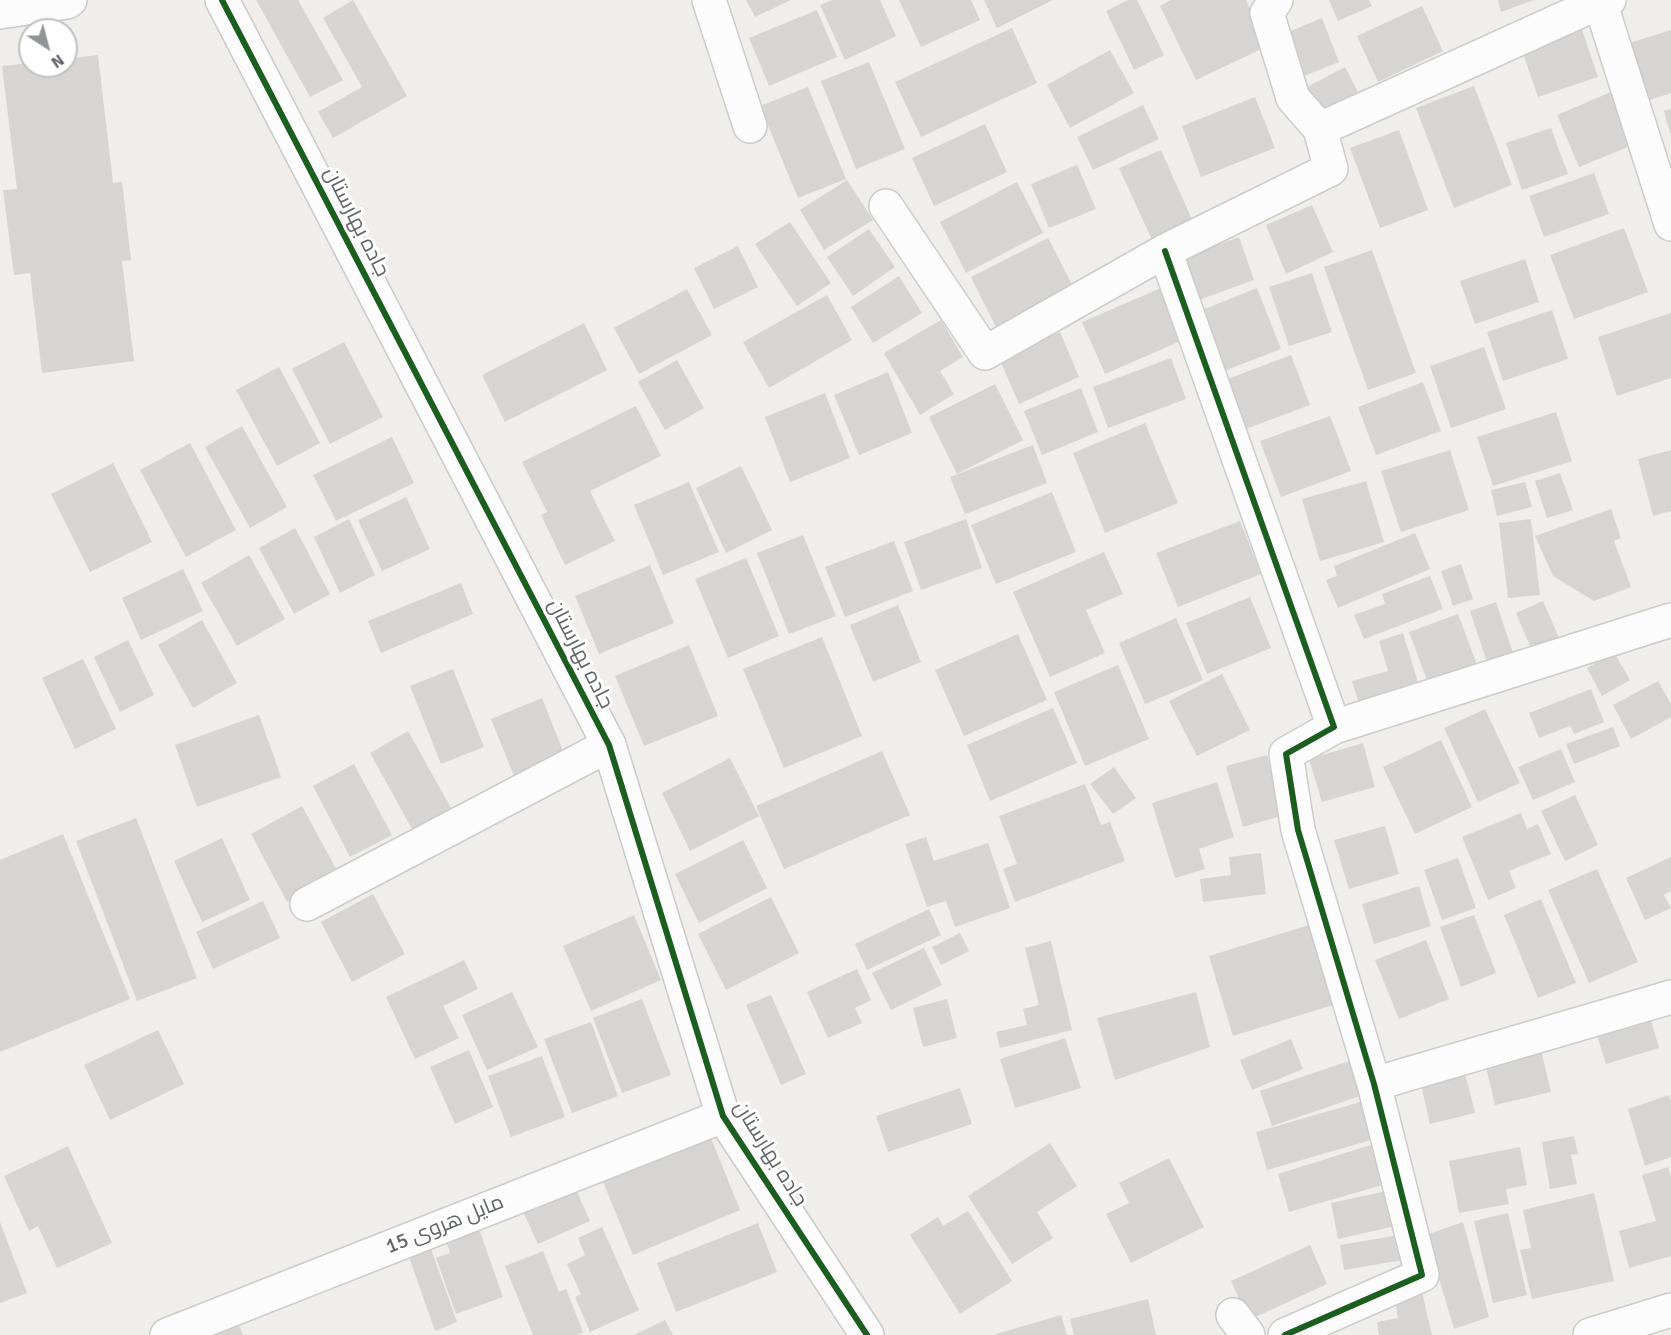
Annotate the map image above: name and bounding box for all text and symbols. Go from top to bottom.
north arrow [18,18,78,78]
text: N [47,50,68,72]
street label: جاده بهارستان [318,163,394,281]
street label: جاده بهارستان [542,595,618,713]
street label: جاده بهارستان [728,1097,812,1211]
street label: مایل هروی 15 [382,1190,508,1260]

